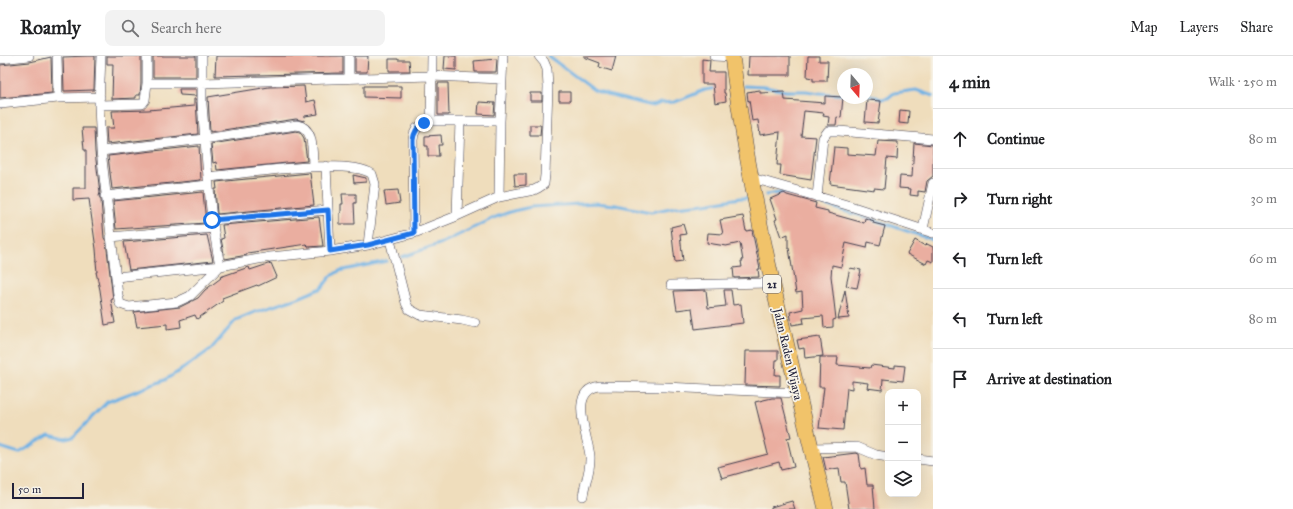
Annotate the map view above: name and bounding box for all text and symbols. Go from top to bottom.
search box [105,10,385,46]
text: Roamly [20,16,81,39]
icon: search [119,17,141,39]
text: Search here [151,19,222,37]
text: Map [1130,19,1158,36]
text: Layers [1180,19,1218,36]
text: Share [1240,19,1273,36]
north arrow [837,68,873,104]
text: 4 min [949,72,990,93]
text: Walk · 250 m [1208,74,1277,90]
route end [415,114,433,132]
icon: ahead [949,128,971,150]
text: Continue [987,130,1045,148]
text: 80 m [1249,131,1277,147]
icon: right [949,188,971,210]
text: Turn right [987,190,1052,208]
text: 30 m [1251,191,1277,207]
route start [203,211,221,229]
icon: left [949,248,971,270]
text: Turn left [987,250,1043,268]
text: 60 m [1249,251,1277,267]
road number: 21 [763,275,781,293]
street label: Jalan Raden Wijaya [769,305,806,402]
icon: left [949,308,971,330]
text: Turn left [987,310,1043,328]
text: 80 m [1249,311,1277,327]
icon: arrive [949,368,971,390]
text: Arrive at destination [987,370,1112,388]
map controls [885,389,921,497]
button: + [885,389,921,425]
button: − [885,425,921,461]
button: layers [885,461,921,497]
scale bar [12,481,84,500]
text: 50 m [18,483,41,496]

